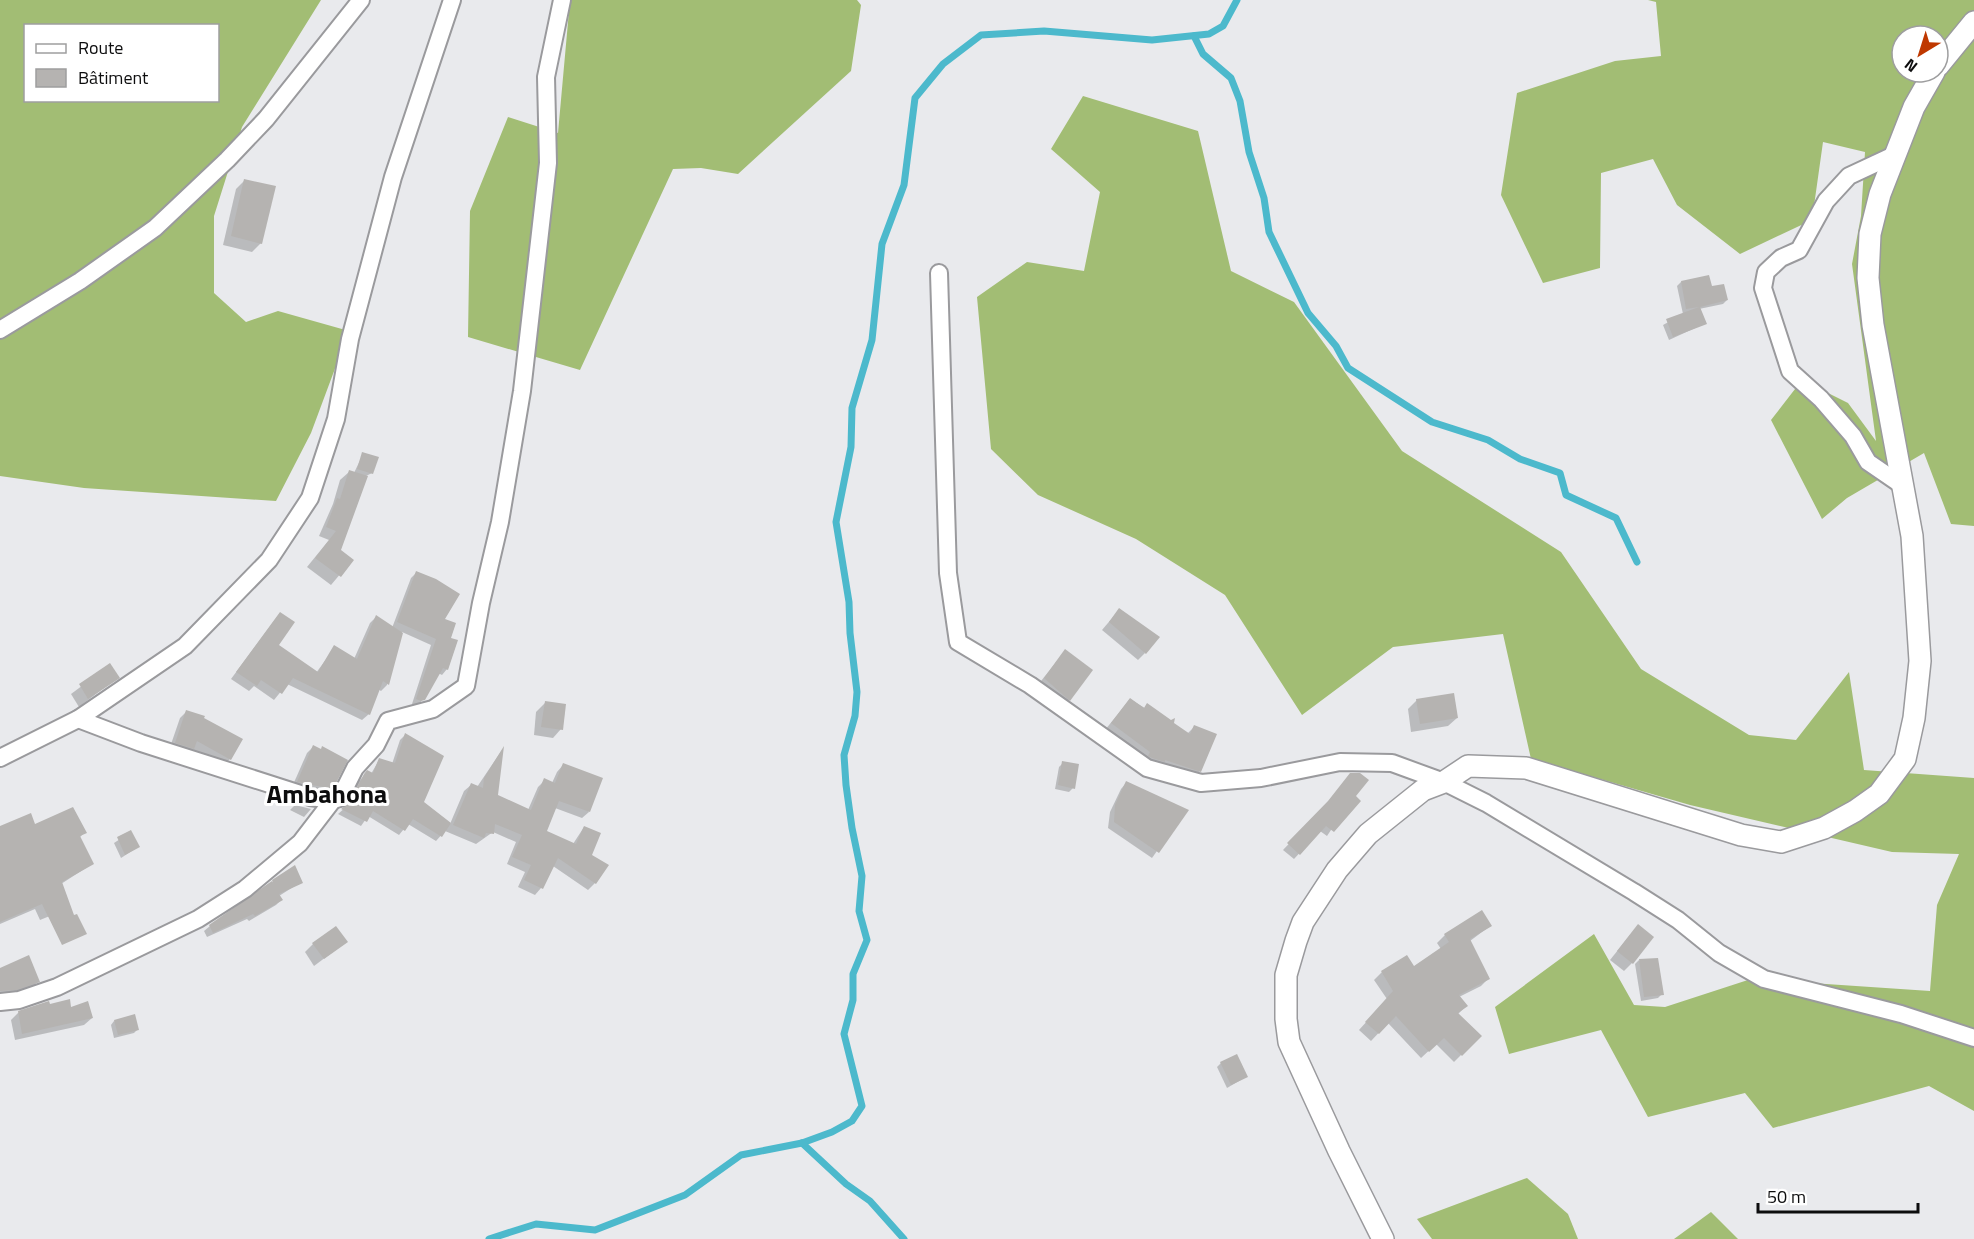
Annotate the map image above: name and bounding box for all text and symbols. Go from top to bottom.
legend [24,24,219,102]
north arrow [1890,24,1950,84]
text: Route [78,34,123,61]
text: N [1899,53,1923,79]
text: Bâtiment [78,64,149,91]
district label: Ambahona [267,774,387,813]
scale bar [1758,1176,1918,1214]
text: 50 m [1767,1183,1806,1210]

